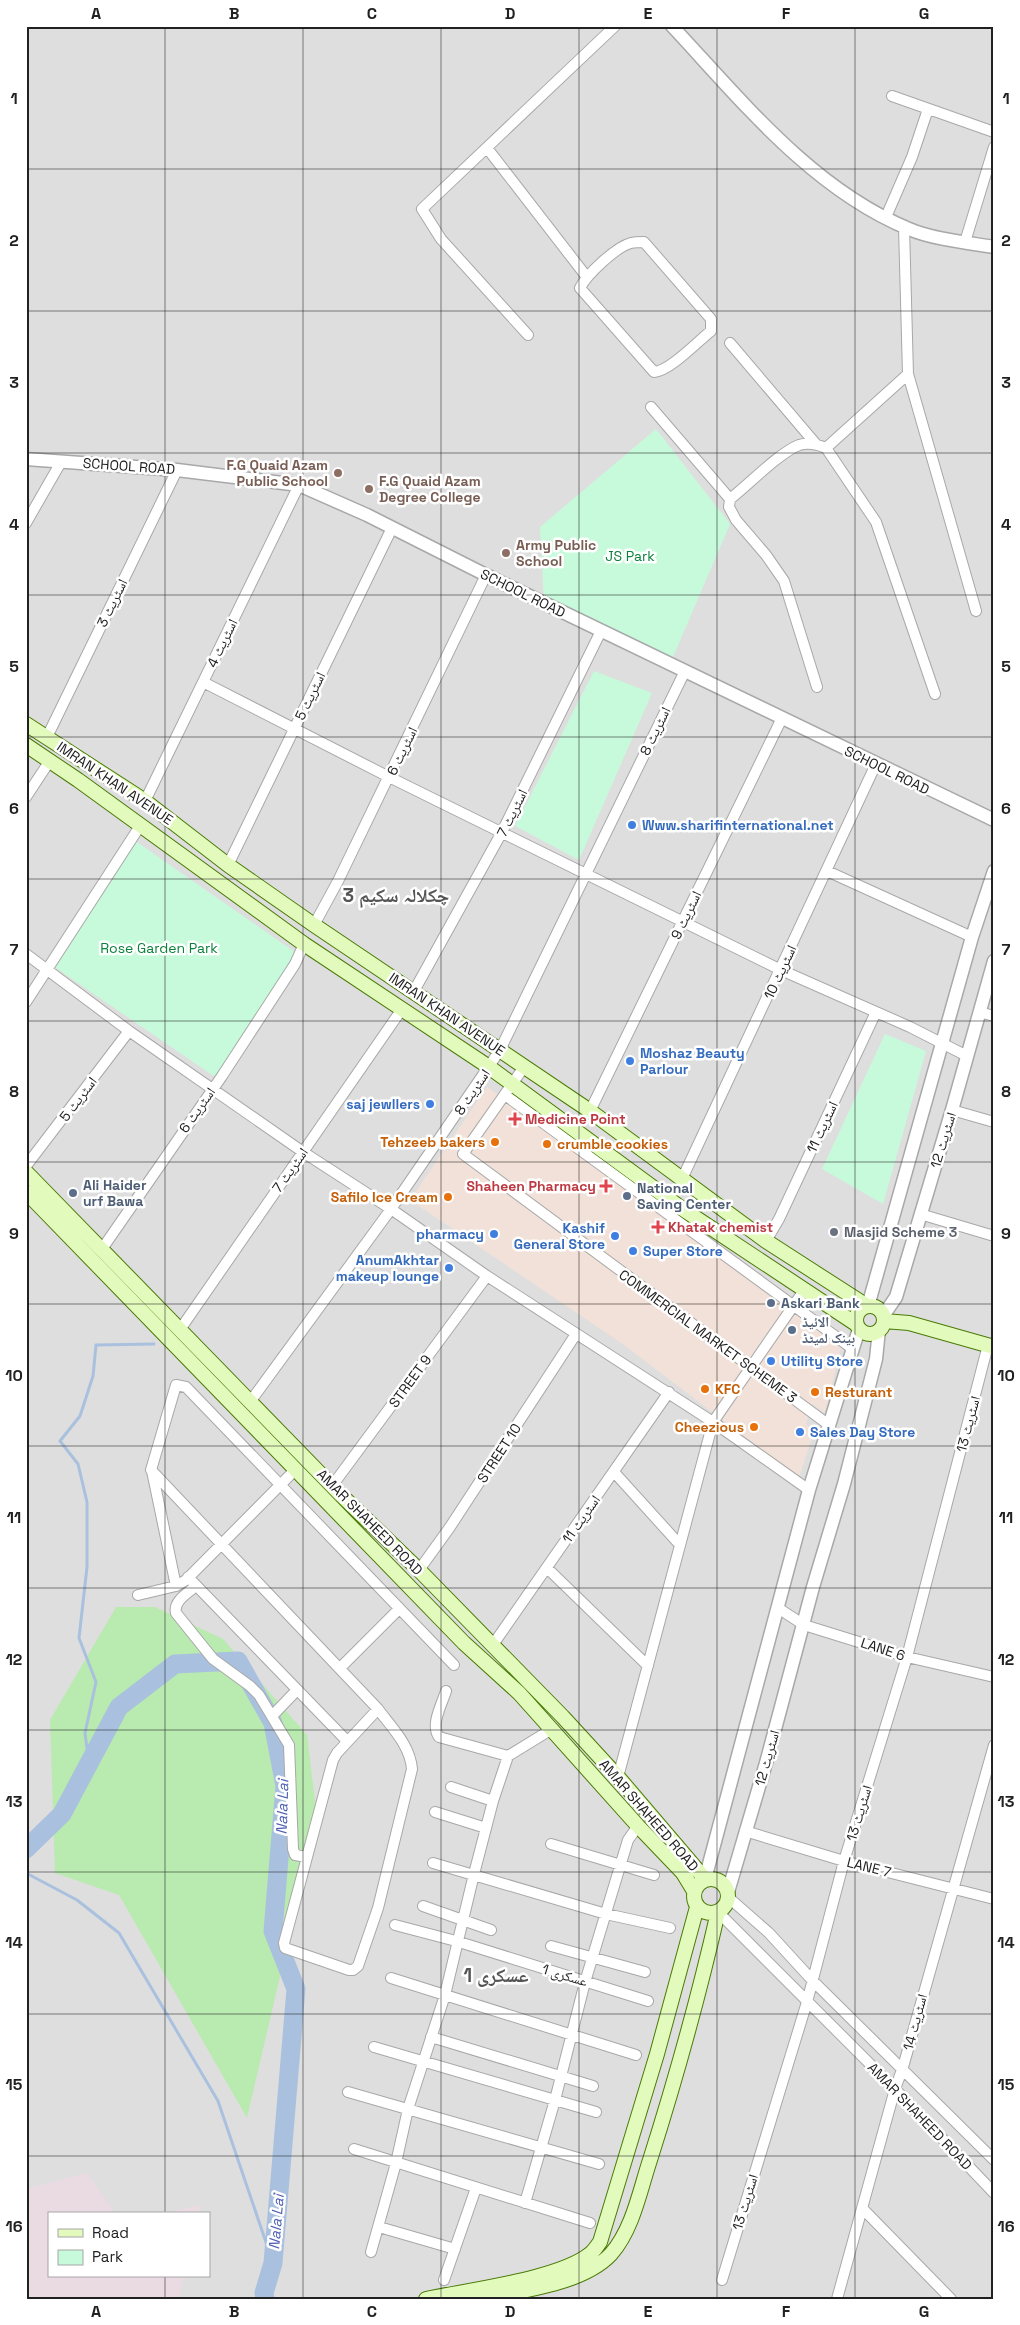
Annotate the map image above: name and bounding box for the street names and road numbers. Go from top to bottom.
street label: SCHOOL ROAD [82,454,176,478]
street label: SCHOOL ROAD [477,565,569,621]
street label: اسٹریٹ 3 [93,576,131,630]
street label: اسٹریٹ 4 [203,616,241,670]
street label: اسٹریٹ 5 [291,669,329,723]
street label: اسٹریٹ 8 [636,704,674,758]
street label: اسٹریٹ 6 [383,724,421,778]
street label: IMRAN KHAN AVENUE [53,737,177,829]
street label: SCHOOL ROAD [841,742,933,798]
street label: اسٹریٹ 7 [493,786,531,840]
street label: اسٹریٹ 9 [667,888,705,942]
street label: اسٹریٹ 10 [760,942,800,1002]
street label: IMRAN KHAN AVENUE [385,968,509,1060]
street label: اسٹریٹ 8 [450,1065,494,1119]
street label: اسٹریٹ 5 [55,1073,101,1125]
street label: اسٹریٹ 6 [175,1084,219,1136]
street label: اسٹریٹ 11 [802,1098,842,1156]
street label: اسٹریٹ 12 [926,1110,960,1170]
street label: اسٹریٹ 7 [268,1144,312,1196]
street label: COMMERCIAL MARKET SCHEME 3 [615,1265,801,1407]
street label: STREET 9 [385,1351,435,1411]
street label: اسٹریٹ 13 [952,1394,984,1454]
street label: STREET 10 [473,1420,525,1486]
street label: AMAR SHAHEED ROAD [313,1465,427,1579]
street label: اسٹریٹ 11 [558,1491,604,1547]
street label: LANE 6 [858,1633,908,1665]
street label: اسٹریٹ 12 [750,1728,784,1788]
street label: AMAR SHAHEED ROAD [595,1755,703,1875]
street label: اسٹریٹ 13 [842,1783,876,1843]
street label: LANE 7 [845,1853,893,1881]
street label: عسکری 1 [540,1960,590,1990]
street label: اسٹریٹ 14 [899,1992,931,2052]
street label: AMAR SHAHEED ROAD [864,2058,976,2174]
street label: اسٹریٹ 13 [728,2172,762,2232]

